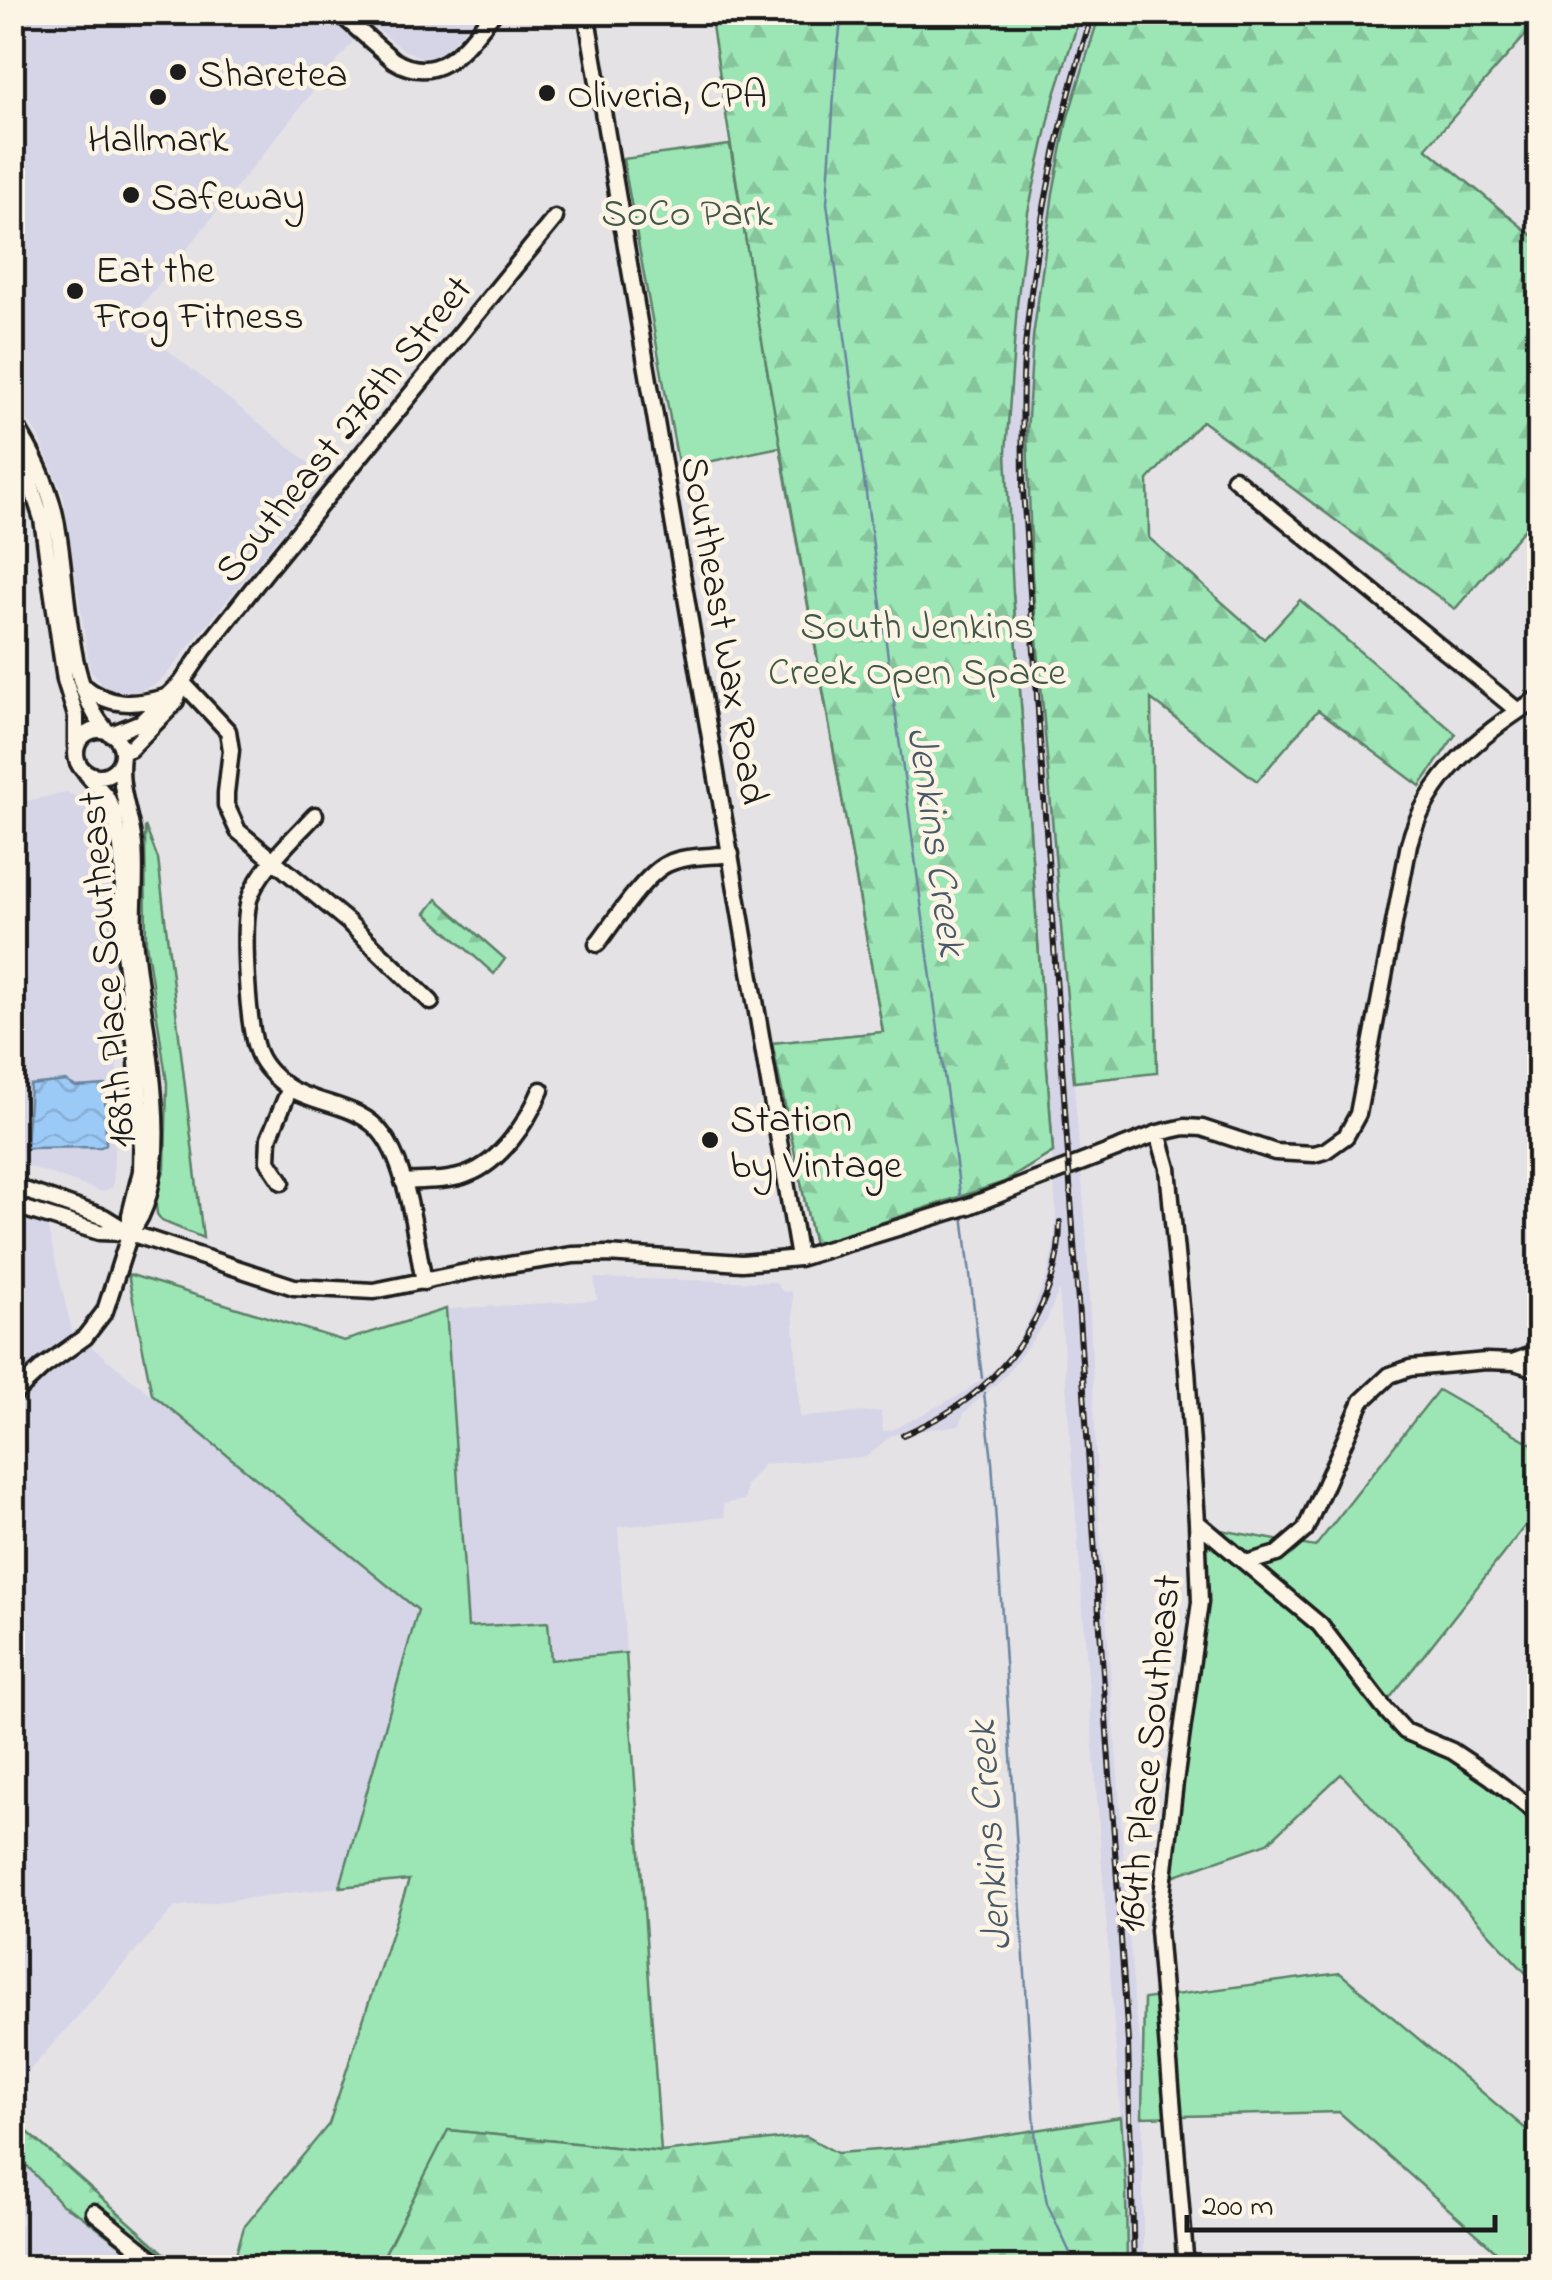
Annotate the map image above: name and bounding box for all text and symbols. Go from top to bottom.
place label: Sharetea [198,47,348,106]
marker: Sharetea [167,61,189,83]
place label: Oliveria, CPA [567,68,767,127]
marker: Oliveria, CPA [536,82,558,104]
marker: Hallmark [147,86,169,108]
place label: Hallmark [88,112,229,171]
place label: Safeway [151,170,305,229]
marker: Safeway [120,184,142,206]
park label: SoCo Park [601,186,773,245]
place label: Eat the Frog Fitness [94,243,304,348]
street label: Southeast 276th Street [202,264,489,598]
marker: Eat the Frog Fitness [64,280,86,302]
street label: Southeast Wax Road [662,452,781,809]
park label: South Jenkins Creek Open Space [768,599,1066,704]
water label: Jenkins Creek [888,723,981,962]
street label: 168th Place Southeast [65,789,154,1150]
place label: Station by Vintage [730,1092,902,1197]
marker: Station by Vintage [699,1129,721,1151]
street label: 164th Place Southeast [1103,1572,1200,1935]
water label: Jenkins Creek [953,1717,1030,1953]
scale bar [1187,2170,1494,2232]
text: 200 m [1202,2186,1274,2230]

